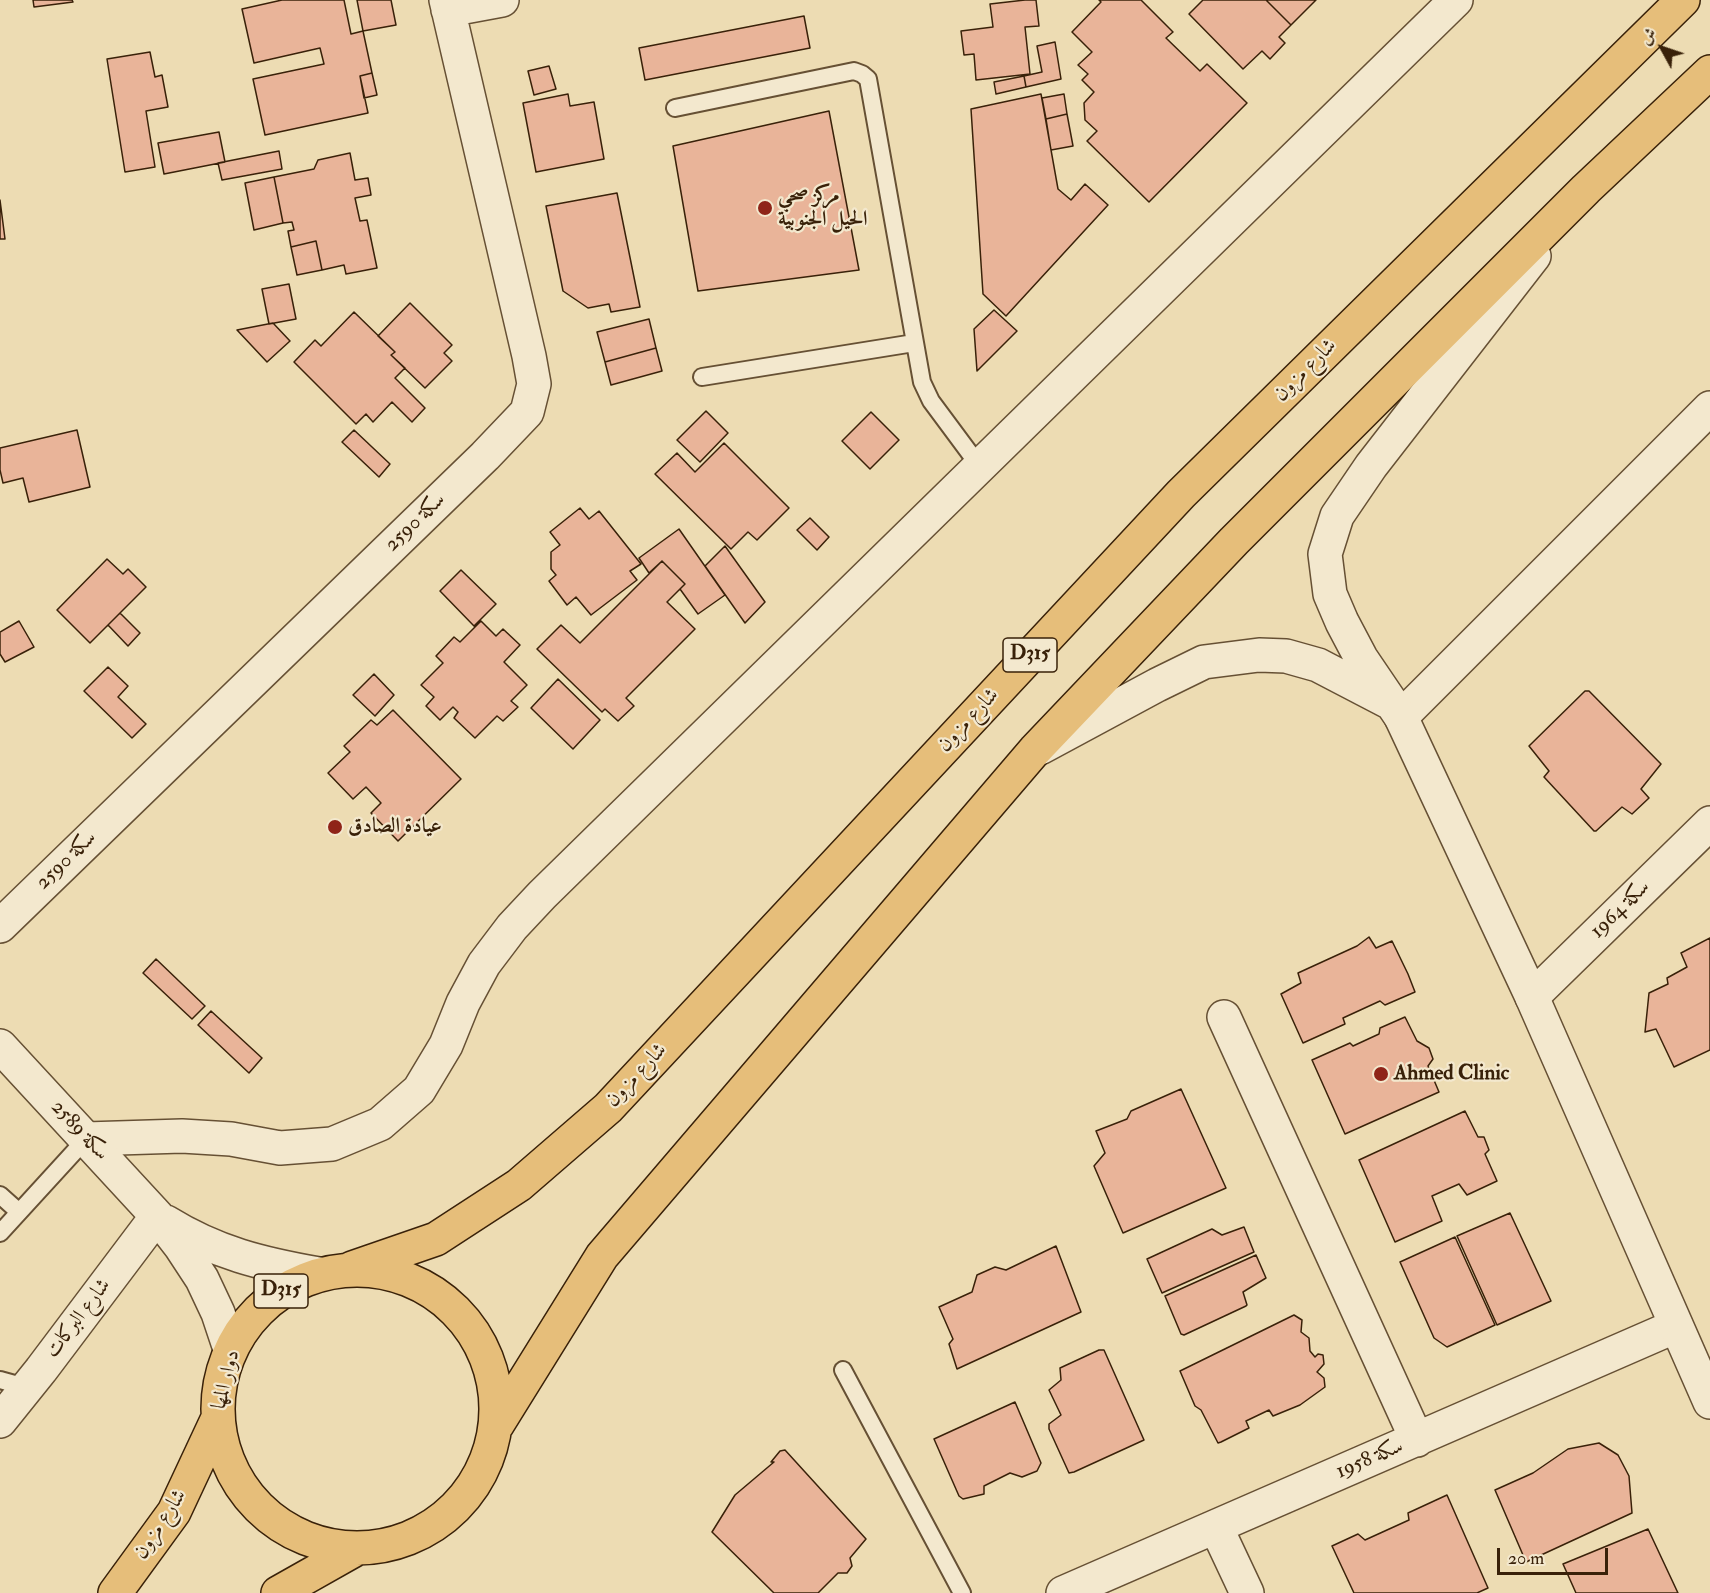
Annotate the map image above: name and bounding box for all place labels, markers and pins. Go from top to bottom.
place label: مركز صحي الحيل الجنوبية [778,183,867,233]
marker: مركز صحي الحيل الجنوبية [756,199,774,217]
place label: عيادة الصادق [348,814,442,840]
marker: عيادة الصادق [326,818,344,836]
place label: Ahmed Clinic [1394,1061,1509,1087]
marker: Ahmed Clinic [1372,1065,1390,1083]

